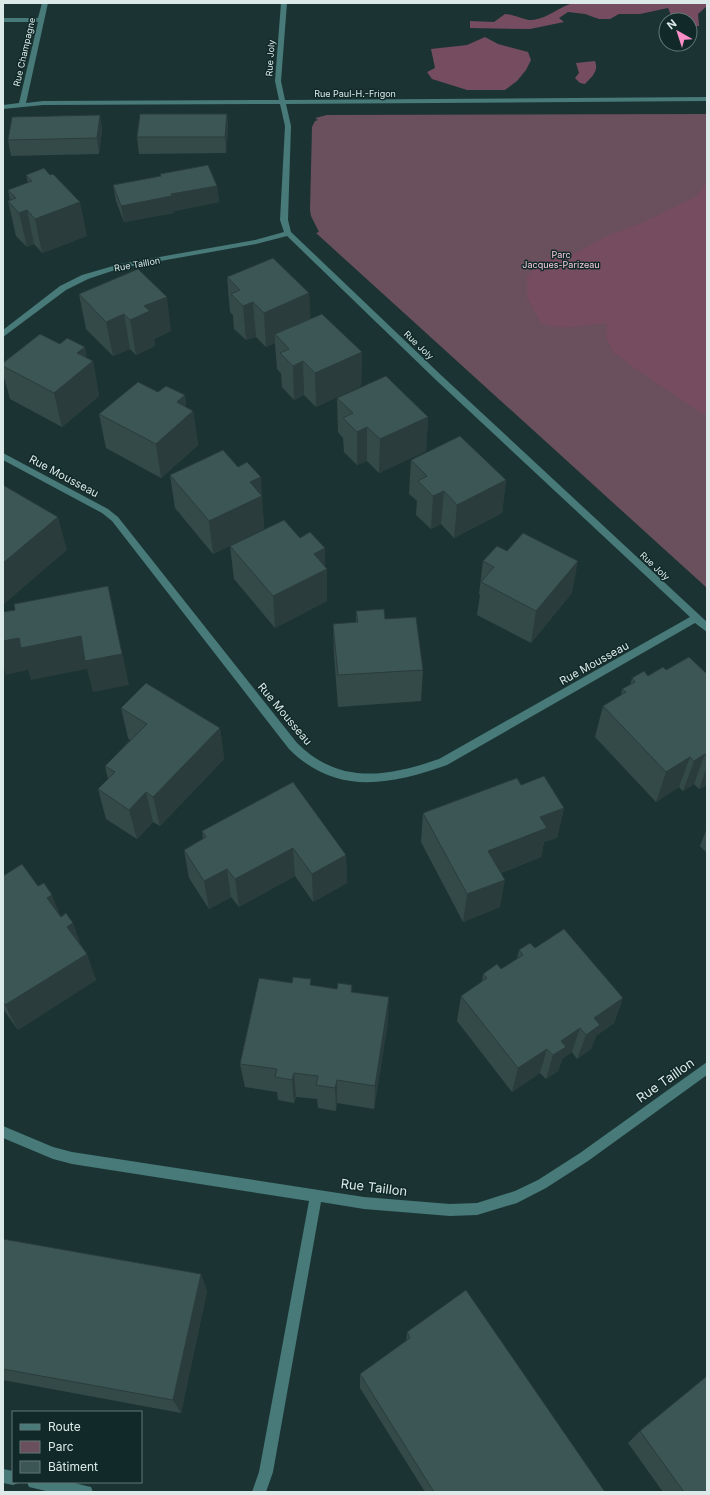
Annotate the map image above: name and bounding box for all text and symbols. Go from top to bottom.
north arrow [658,12,698,52]
street label: Rue Champagne [11,16,37,88]
text: N [664,16,679,32]
street label: Rue Joly [263,39,277,77]
street label: Rue Paul-H.-Frigon [314,88,396,99]
park label: Parc Jacques-Parizeau [522,249,600,270]
street label: Rue Taillon [113,255,161,273]
street label: Rue Joly [402,328,436,362]
street label: Rue Mousseau [27,452,101,500]
street label: Rue Joly [638,549,672,583]
street label: Rue Mousseau [557,638,631,688]
street label: Rue Mousseau [255,680,315,748]
street label: Rue Taillon [633,1054,697,1106]
street label: Rue Taillon [340,1175,408,1199]
legend [12,1411,142,1483]
text: Route [48,1419,81,1434]
text: Parc [48,1439,74,1454]
text: Bâtiment [48,1459,98,1474]

